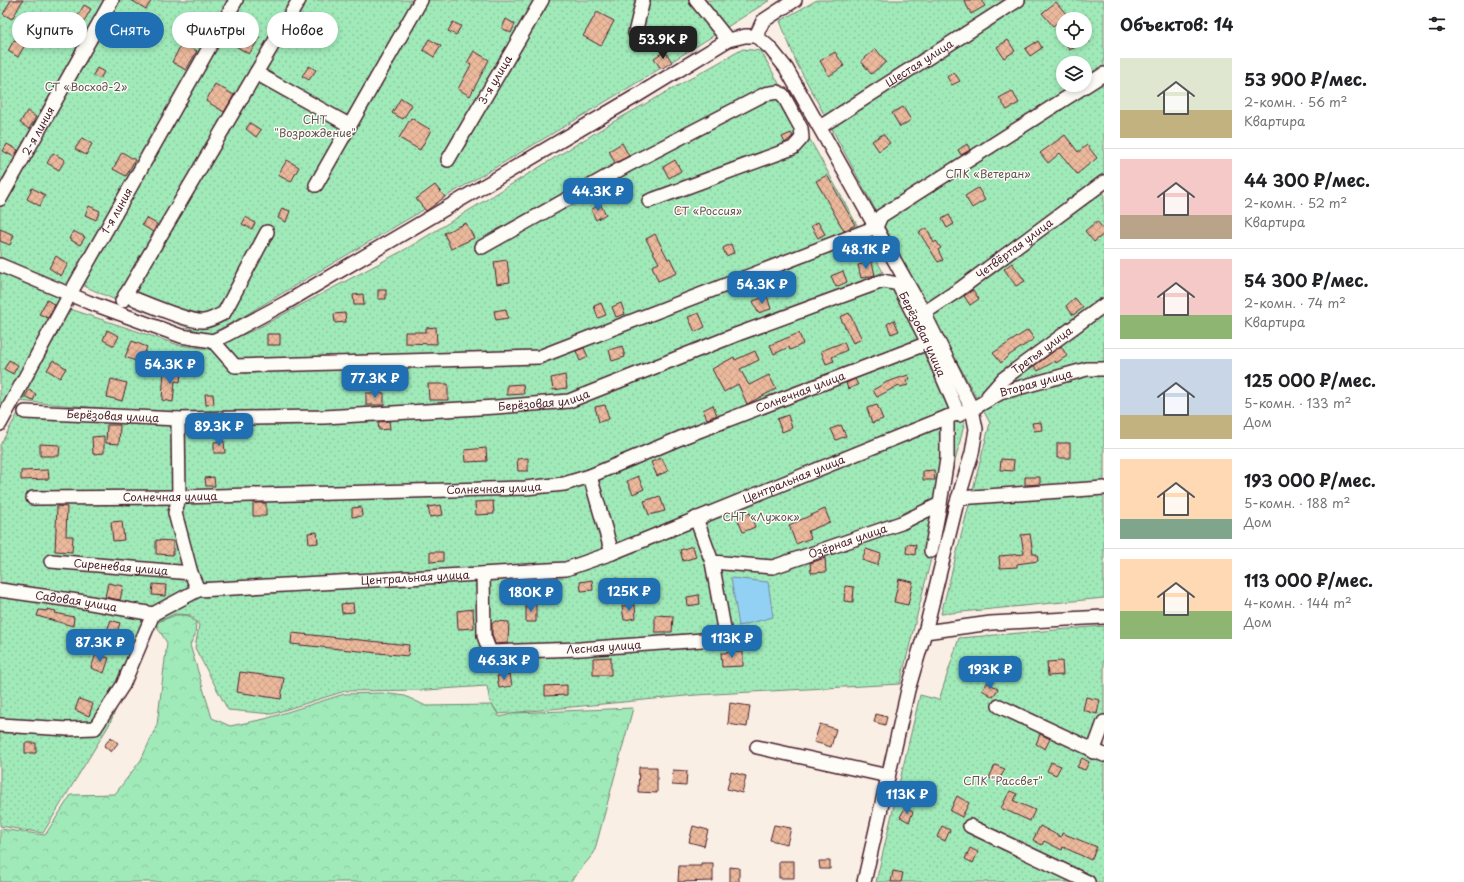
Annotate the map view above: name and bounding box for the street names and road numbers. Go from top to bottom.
street label: Шестая улица [882,35,956,91]
street label: 3-я улица [473,52,516,107]
street label: 2-я линия [17,103,58,158]
street label: 1-я линия [96,184,136,237]
street label: Четвёртая улица [972,214,1056,283]
street label: Берёзовая улица [895,288,951,379]
street label: Третья улица [1008,322,1076,378]
street label: Вторая улица [997,364,1074,401]
street label: Солнечная улица [753,367,847,416]
street label: Берёзовая улица [497,385,592,415]
street label: Берёзовая улица [66,405,160,426]
street label: Центральная улица [740,450,847,507]
street label: Солнечная улица [446,477,542,498]
street label: Солнечная улица [123,487,218,505]
street label: Озёрная улица [806,519,889,562]
street label: Сиреневая улица [73,554,169,579]
street label: Центральная улица [360,566,470,589]
street label: Садовая улица [34,586,119,616]
street label: Лесная улица [566,636,642,657]

